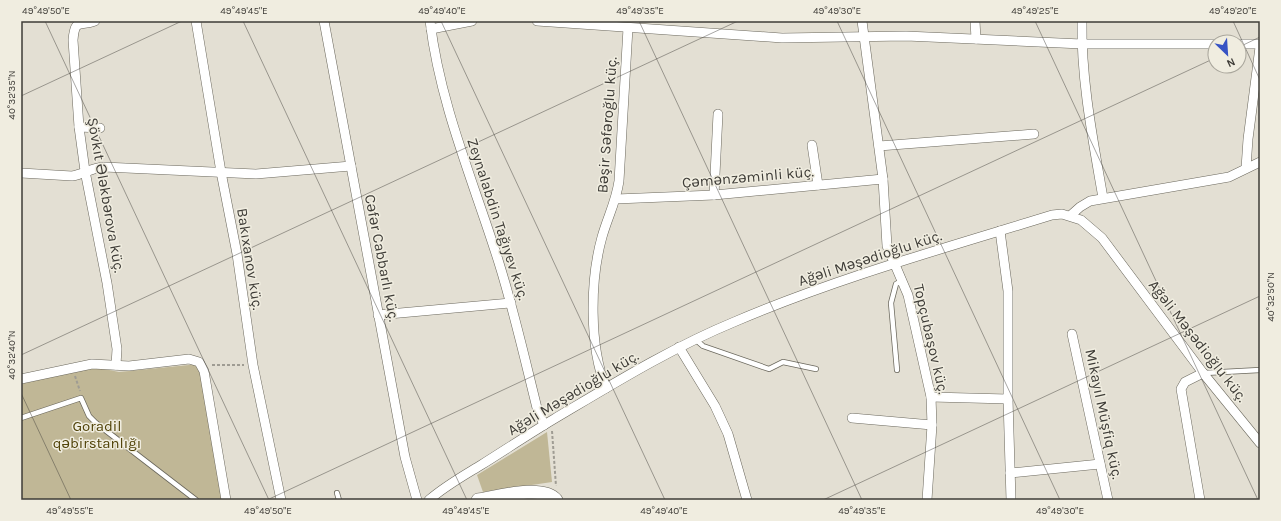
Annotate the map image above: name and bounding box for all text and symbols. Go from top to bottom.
text: 49°49'50"E [22,5,70,17]
text: 49°49'45"E [220,5,268,17]
text: 49°49'40"E [418,5,466,17]
text: 49°49'35"E [616,5,664,17]
text: 49°49'30"E [813,5,861,17]
text: 49°49'25"E [1011,5,1059,17]
text: 49°49'20"E [1209,5,1257,17]
north arrow [1207,34,1247,74]
text: N [1225,55,1237,70]
street label: Bəşir Səfəroğlu küç. [593,56,621,194]
text: 40°32'35"N [6,70,18,120]
street label: Şövkıt Ələkbərova küç. [83,116,129,274]
street label: Zeynalabdin Tağıyev küç. [463,136,533,303]
street label: Çəmənzəminli küç. [681,162,815,192]
street label: Cəfər Cabbarlı küç. [361,193,403,323]
street label: Bakıxanov küç. [233,207,267,311]
street label: Ağəli Məşədioğlu küç. [796,226,944,290]
text: 40°32'50"N [1265,272,1277,322]
street label: Ağəli Məşədioğlu küç. [1145,276,1251,406]
street label: Topçubaşov küç. [910,282,952,396]
text: 40°32'40"N [6,330,18,380]
street label: Ağəli Məşədioğlu küç. [504,347,642,439]
street label: Mikayıl Müşfiq küç. [1081,347,1127,481]
park label: Goradil qəbirstanlığı [53,417,141,452]
text: 49°49'55"E [46,505,94,517]
text: 49°49'50"E [244,505,292,517]
text: 49°49'45"E [442,505,490,517]
text: 49°49'40"E [640,505,688,517]
text: 49°49'35"E [838,505,886,517]
text: 49°49'30"E [1036,505,1084,517]

